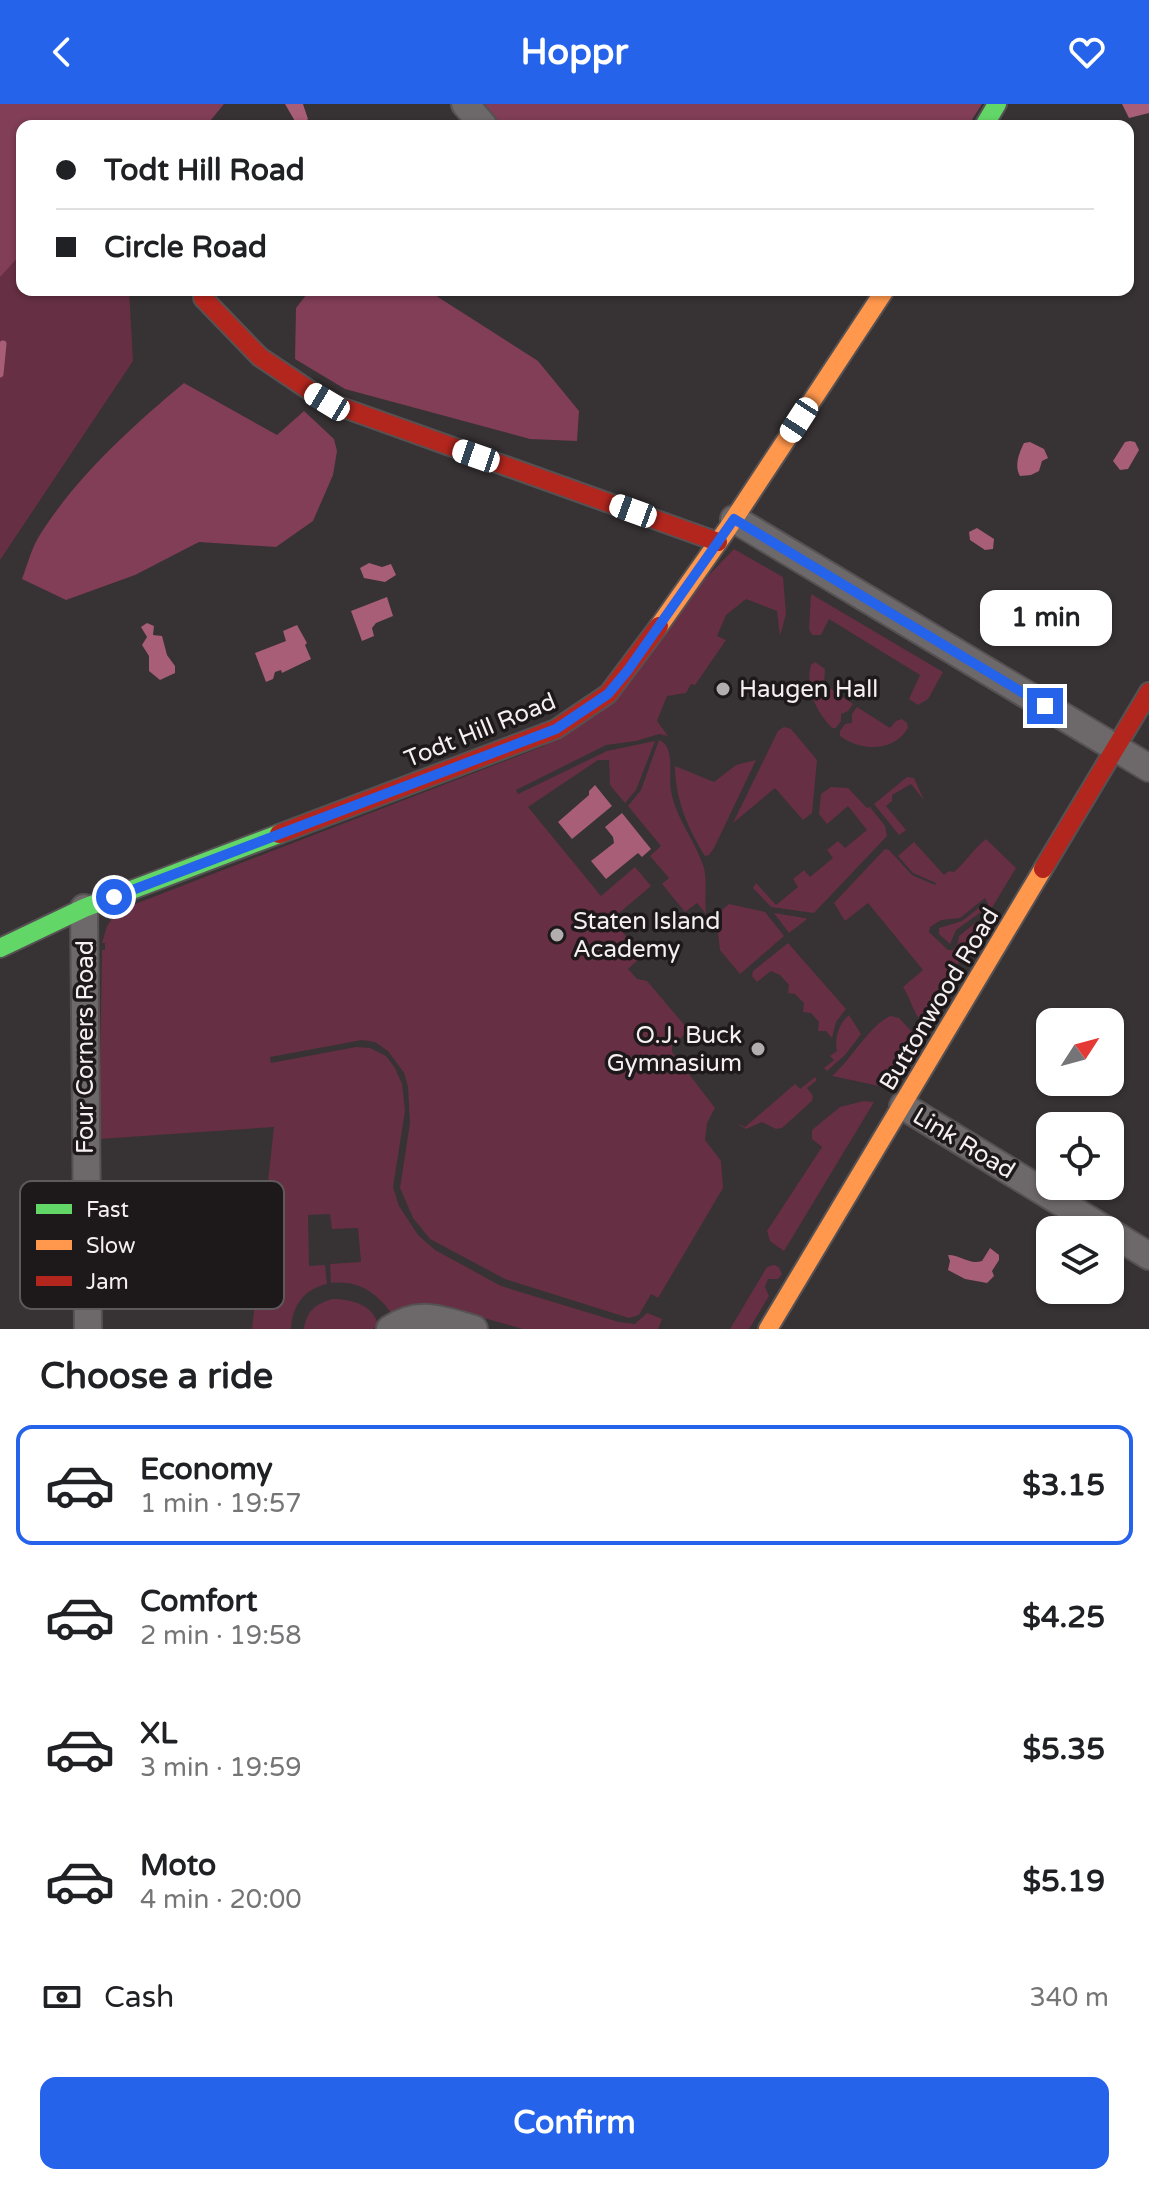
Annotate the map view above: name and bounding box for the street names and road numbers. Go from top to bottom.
street label: Todt Hill Road [400,687,560,774]
street label: Buttonwood Road [873,903,1005,1096]
street label: Four Corners Road [71,940,100,1154]
street label: Link Road [907,1102,1020,1185]

